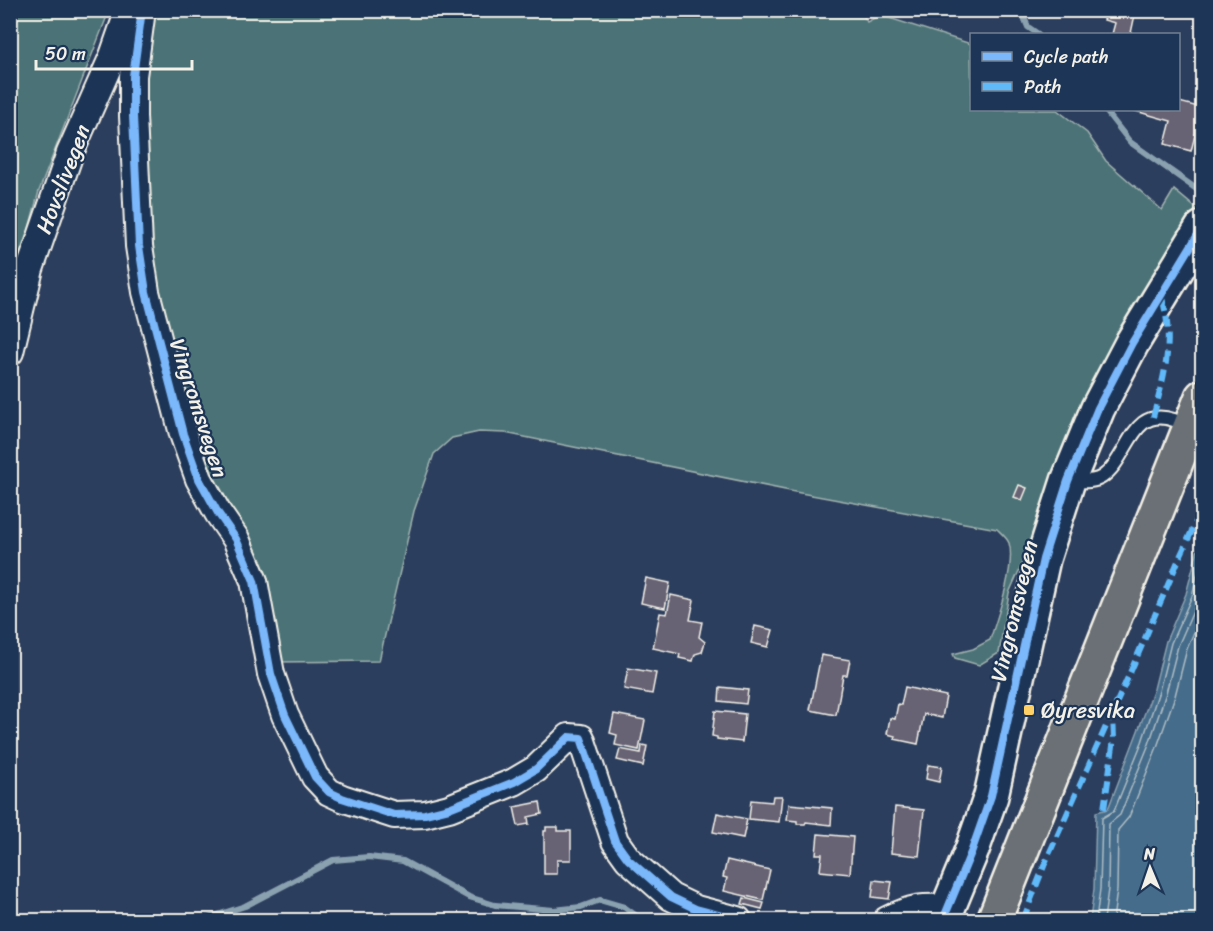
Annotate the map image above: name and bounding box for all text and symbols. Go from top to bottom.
scale bar [36,33,192,71]
legend [970,33,1180,111]
text: 50 m [45,38,86,70]
text: Cycle path [1024,41,1108,73]
text: Path [1024,71,1061,103]
street label: Hovslivegen [24,118,102,240]
street label: Vingromsvegen [158,333,240,483]
street label: Vingromsvegen [979,536,1049,686]
place label: Øyresvika [1041,691,1135,730]
marker: Øyresvika [1022,703,1036,717]
north arrow [1120,838,1180,898]
text: N [1142,839,1156,868]

